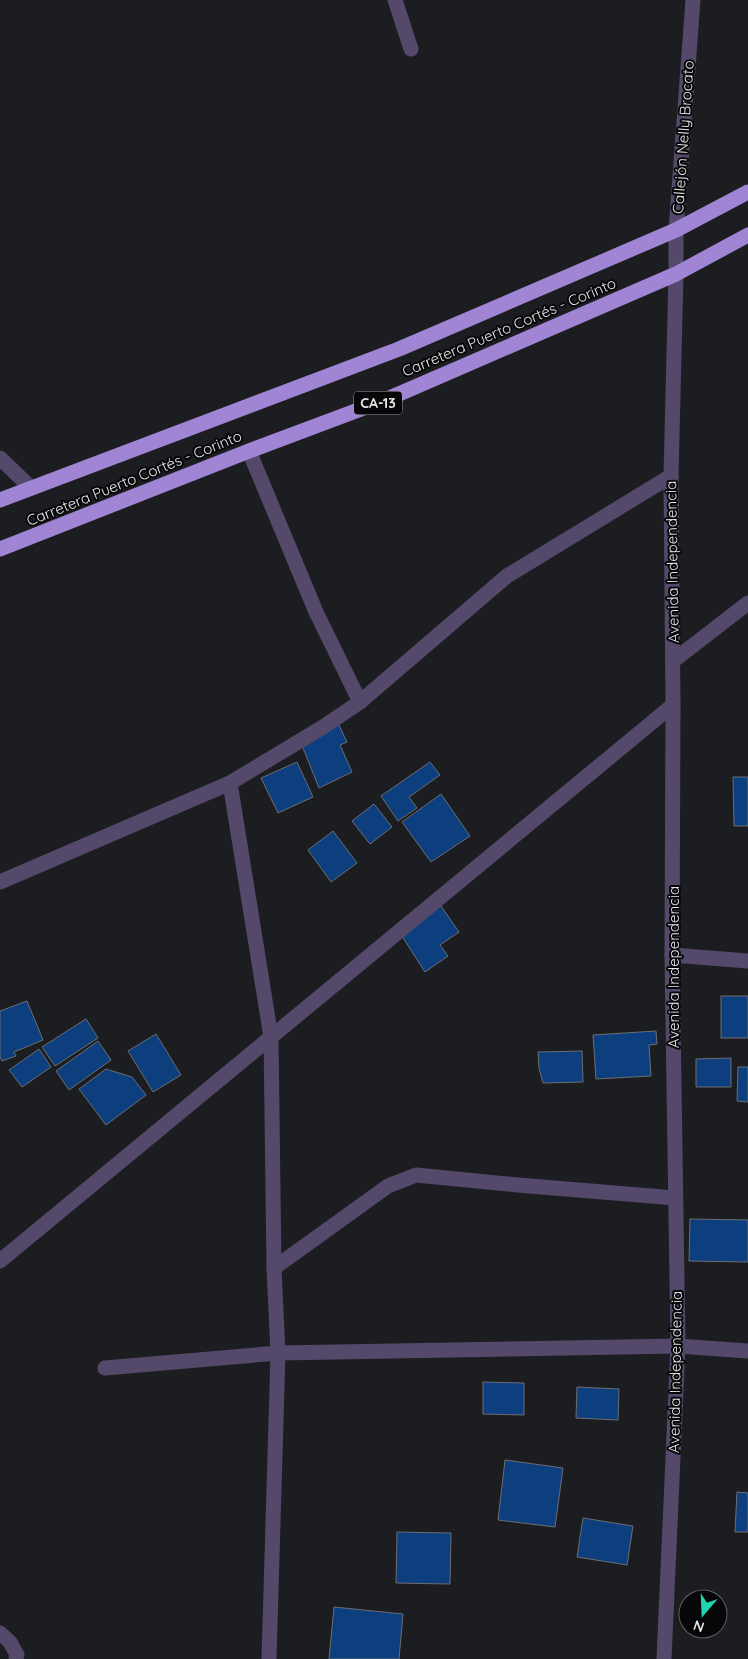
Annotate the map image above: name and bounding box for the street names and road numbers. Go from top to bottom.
street label: Callejón Nelly Brocato [668,60,698,214]
street label: Carretera Puerto Cortés - Corinto [399,273,619,381]
road number: CA-13 [354,392,402,414]
street label: Carretera Puerto Cortés - Corinto [24,426,244,530]
street label: Avenida Independencia [661,481,683,643]
street label: Avenida Independencia [664,886,683,1048]
street label: Avenida Independencia [664,1291,686,1453]

